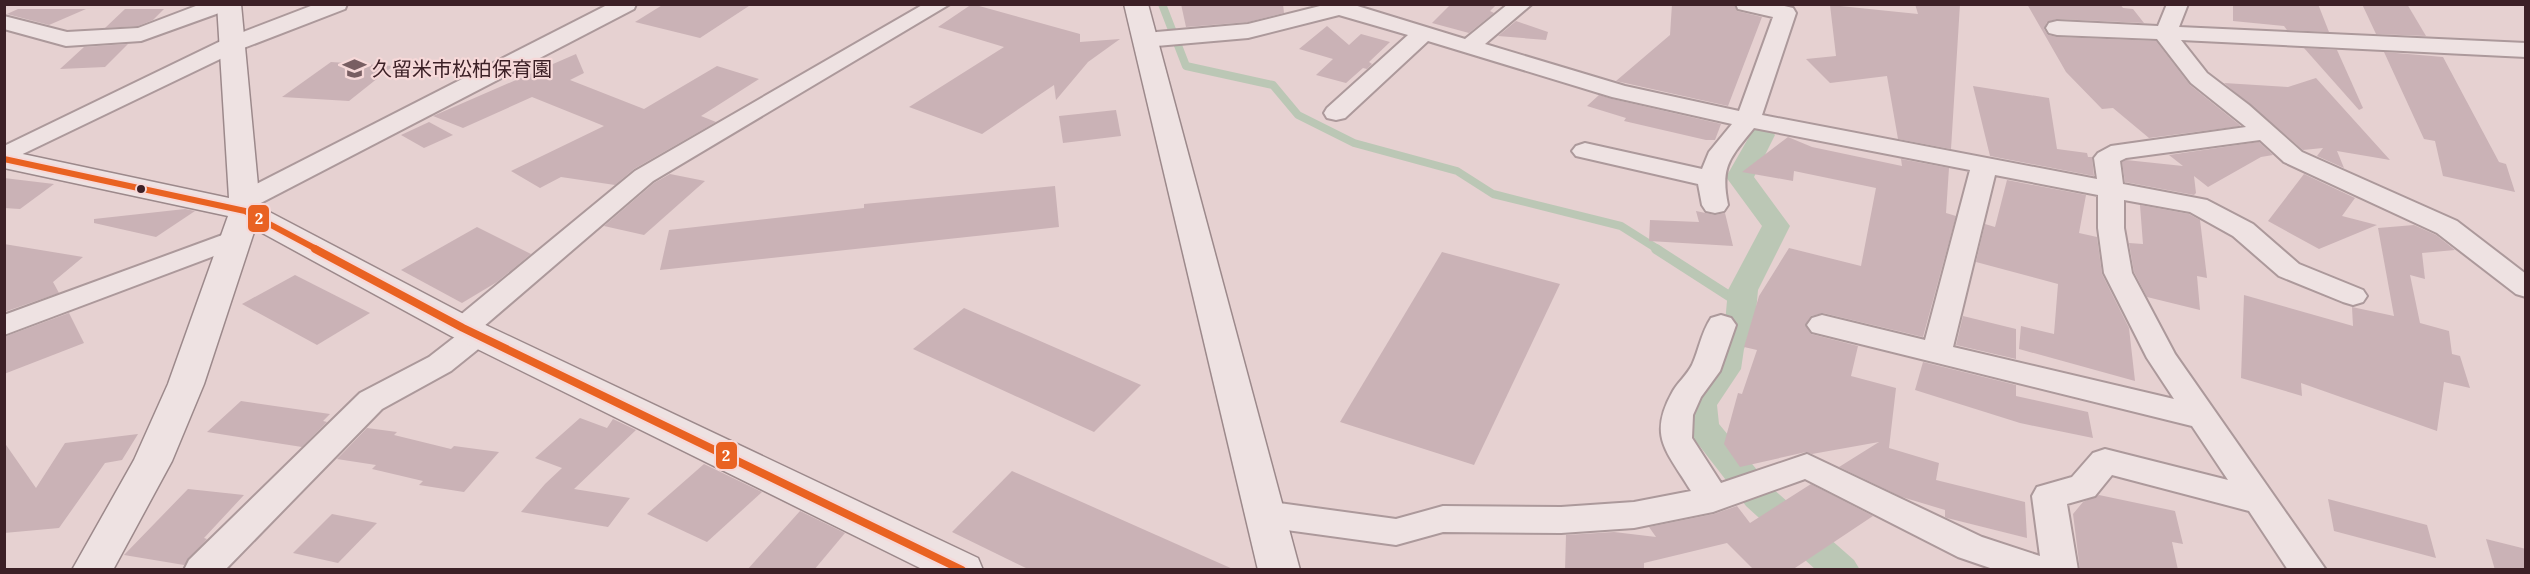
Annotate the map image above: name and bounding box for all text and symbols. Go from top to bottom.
school or university icon: 久留米市松柏保育園 [341,55,367,81]
place label: 久留米市松柏保育園 [372,56,552,81]
unlabelled marker [135,183,147,195]
line badge: 2 [247,204,270,233]
text: 2 [255,208,263,228]
line badge: 2 [715,441,738,470]
text: 2 [722,445,730,465]

